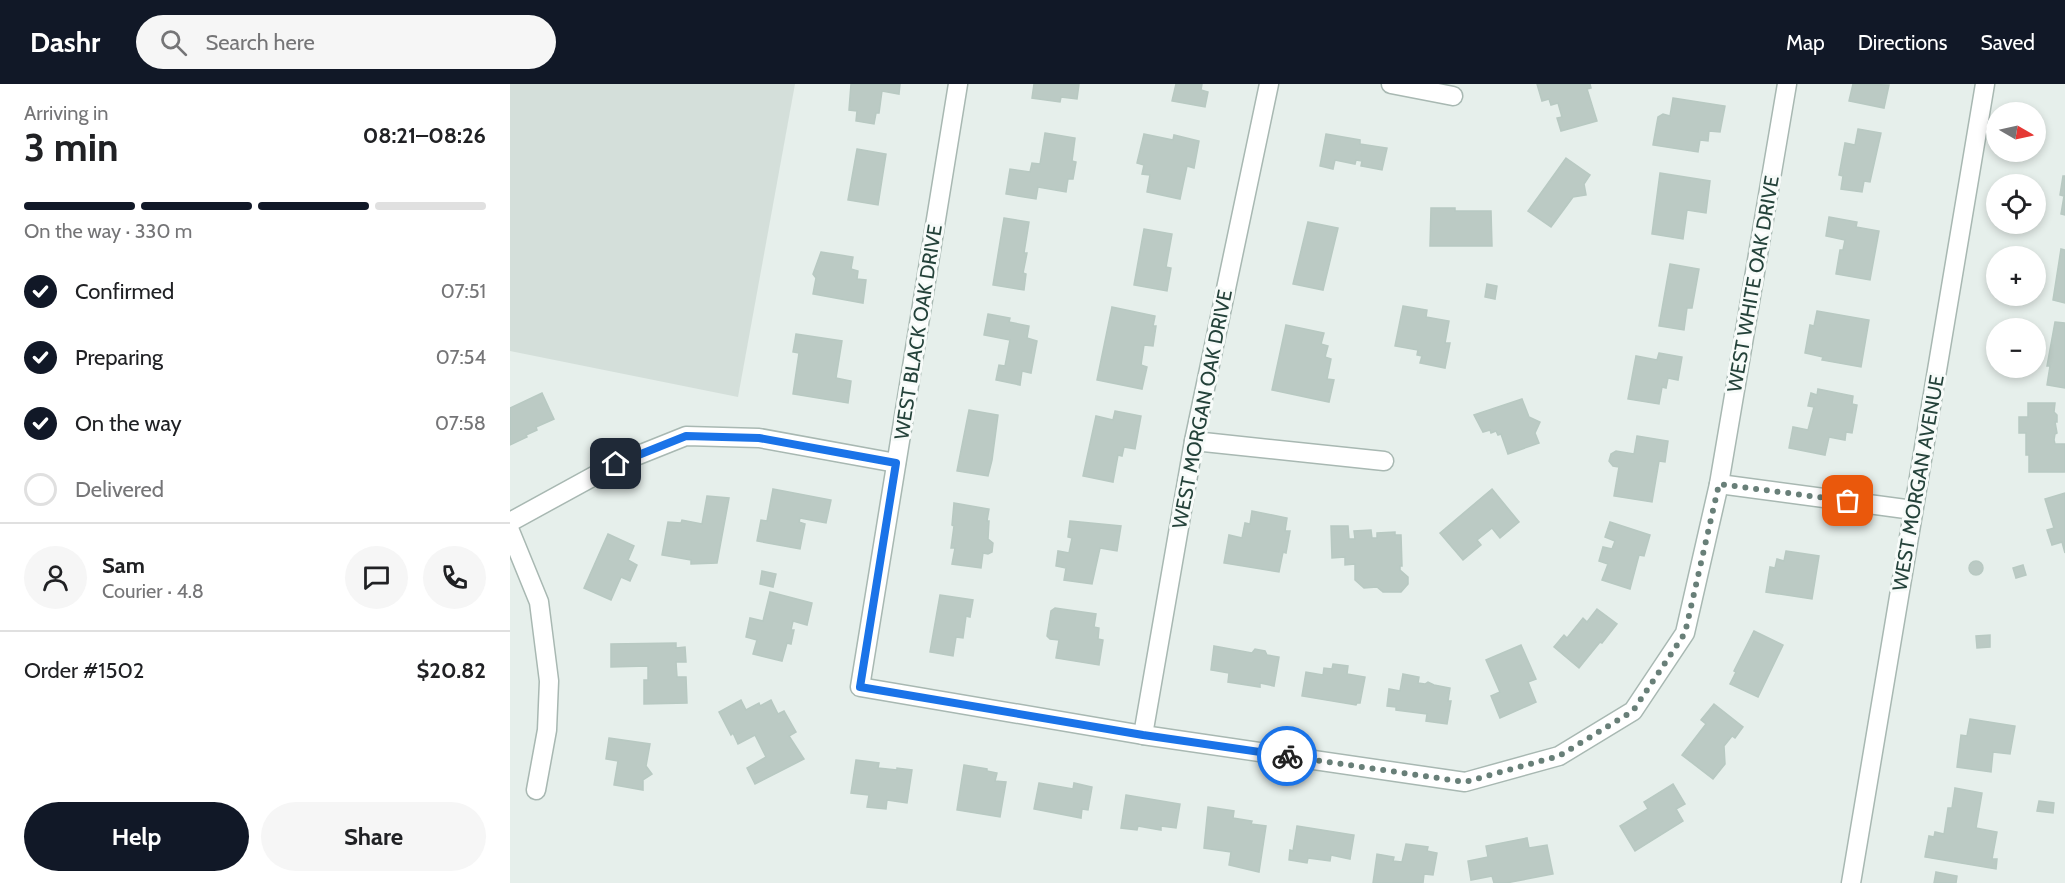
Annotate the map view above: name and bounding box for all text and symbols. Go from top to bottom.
search box [136,15,556,69]
text: Dashr [30,25,100,59]
icon: search [157,26,190,59]
text: Search here [205,29,315,56]
text: Map [1786,30,1825,55]
text: Directions [1858,30,1947,55]
text: Saved [1980,30,2035,55]
text: Arriving in [24,101,108,125]
north arrow [1986,102,2046,162]
map controls [1986,102,2046,378]
text: 08:21–08:26 [363,122,486,149]
text: 3 min [24,123,119,171]
street label: WEST WHITE OAK DRIVE [1722,174,1784,394]
button: locate [1986,174,2046,234]
text: On the way · 330 m [24,219,192,243]
street label: WEST BLACK OAK DRIVE [889,223,947,441]
button: + [1986,246,2046,306]
icon: check [24,275,57,308]
text: Confirmed [75,278,174,305]
text: 07:51 [441,279,486,303]
street label: WEST MORGAN OAK DRIVE [1167,287,1237,531]
button: − [1986,318,2046,378]
icon: check [24,341,57,374]
text: Preparing [75,344,163,371]
text: 07:54 [436,345,486,369]
street label: WEST MORGAN AVENUE [1887,373,1949,593]
icon: check [24,407,57,440]
text: On the way [75,410,182,437]
text: 07:58 [435,411,486,435]
pin [590,438,641,489]
icon: home [599,447,632,480]
pin [1822,475,1873,526]
text: Delivered [75,476,164,503]
icon: bag [1831,484,1864,517]
button: person [24,546,87,609]
button: chat [345,546,408,609]
button: phone [423,546,486,609]
text: Sam [102,552,145,579]
text: Courier · 4.8 [102,579,204,603]
text: Order #1502 [24,657,144,684]
text: $20.82 [417,657,486,684]
courier [1257,726,1317,786]
icon: bike [1271,740,1304,773]
button: Help [24,802,249,871]
button: Share [261,802,486,871]

